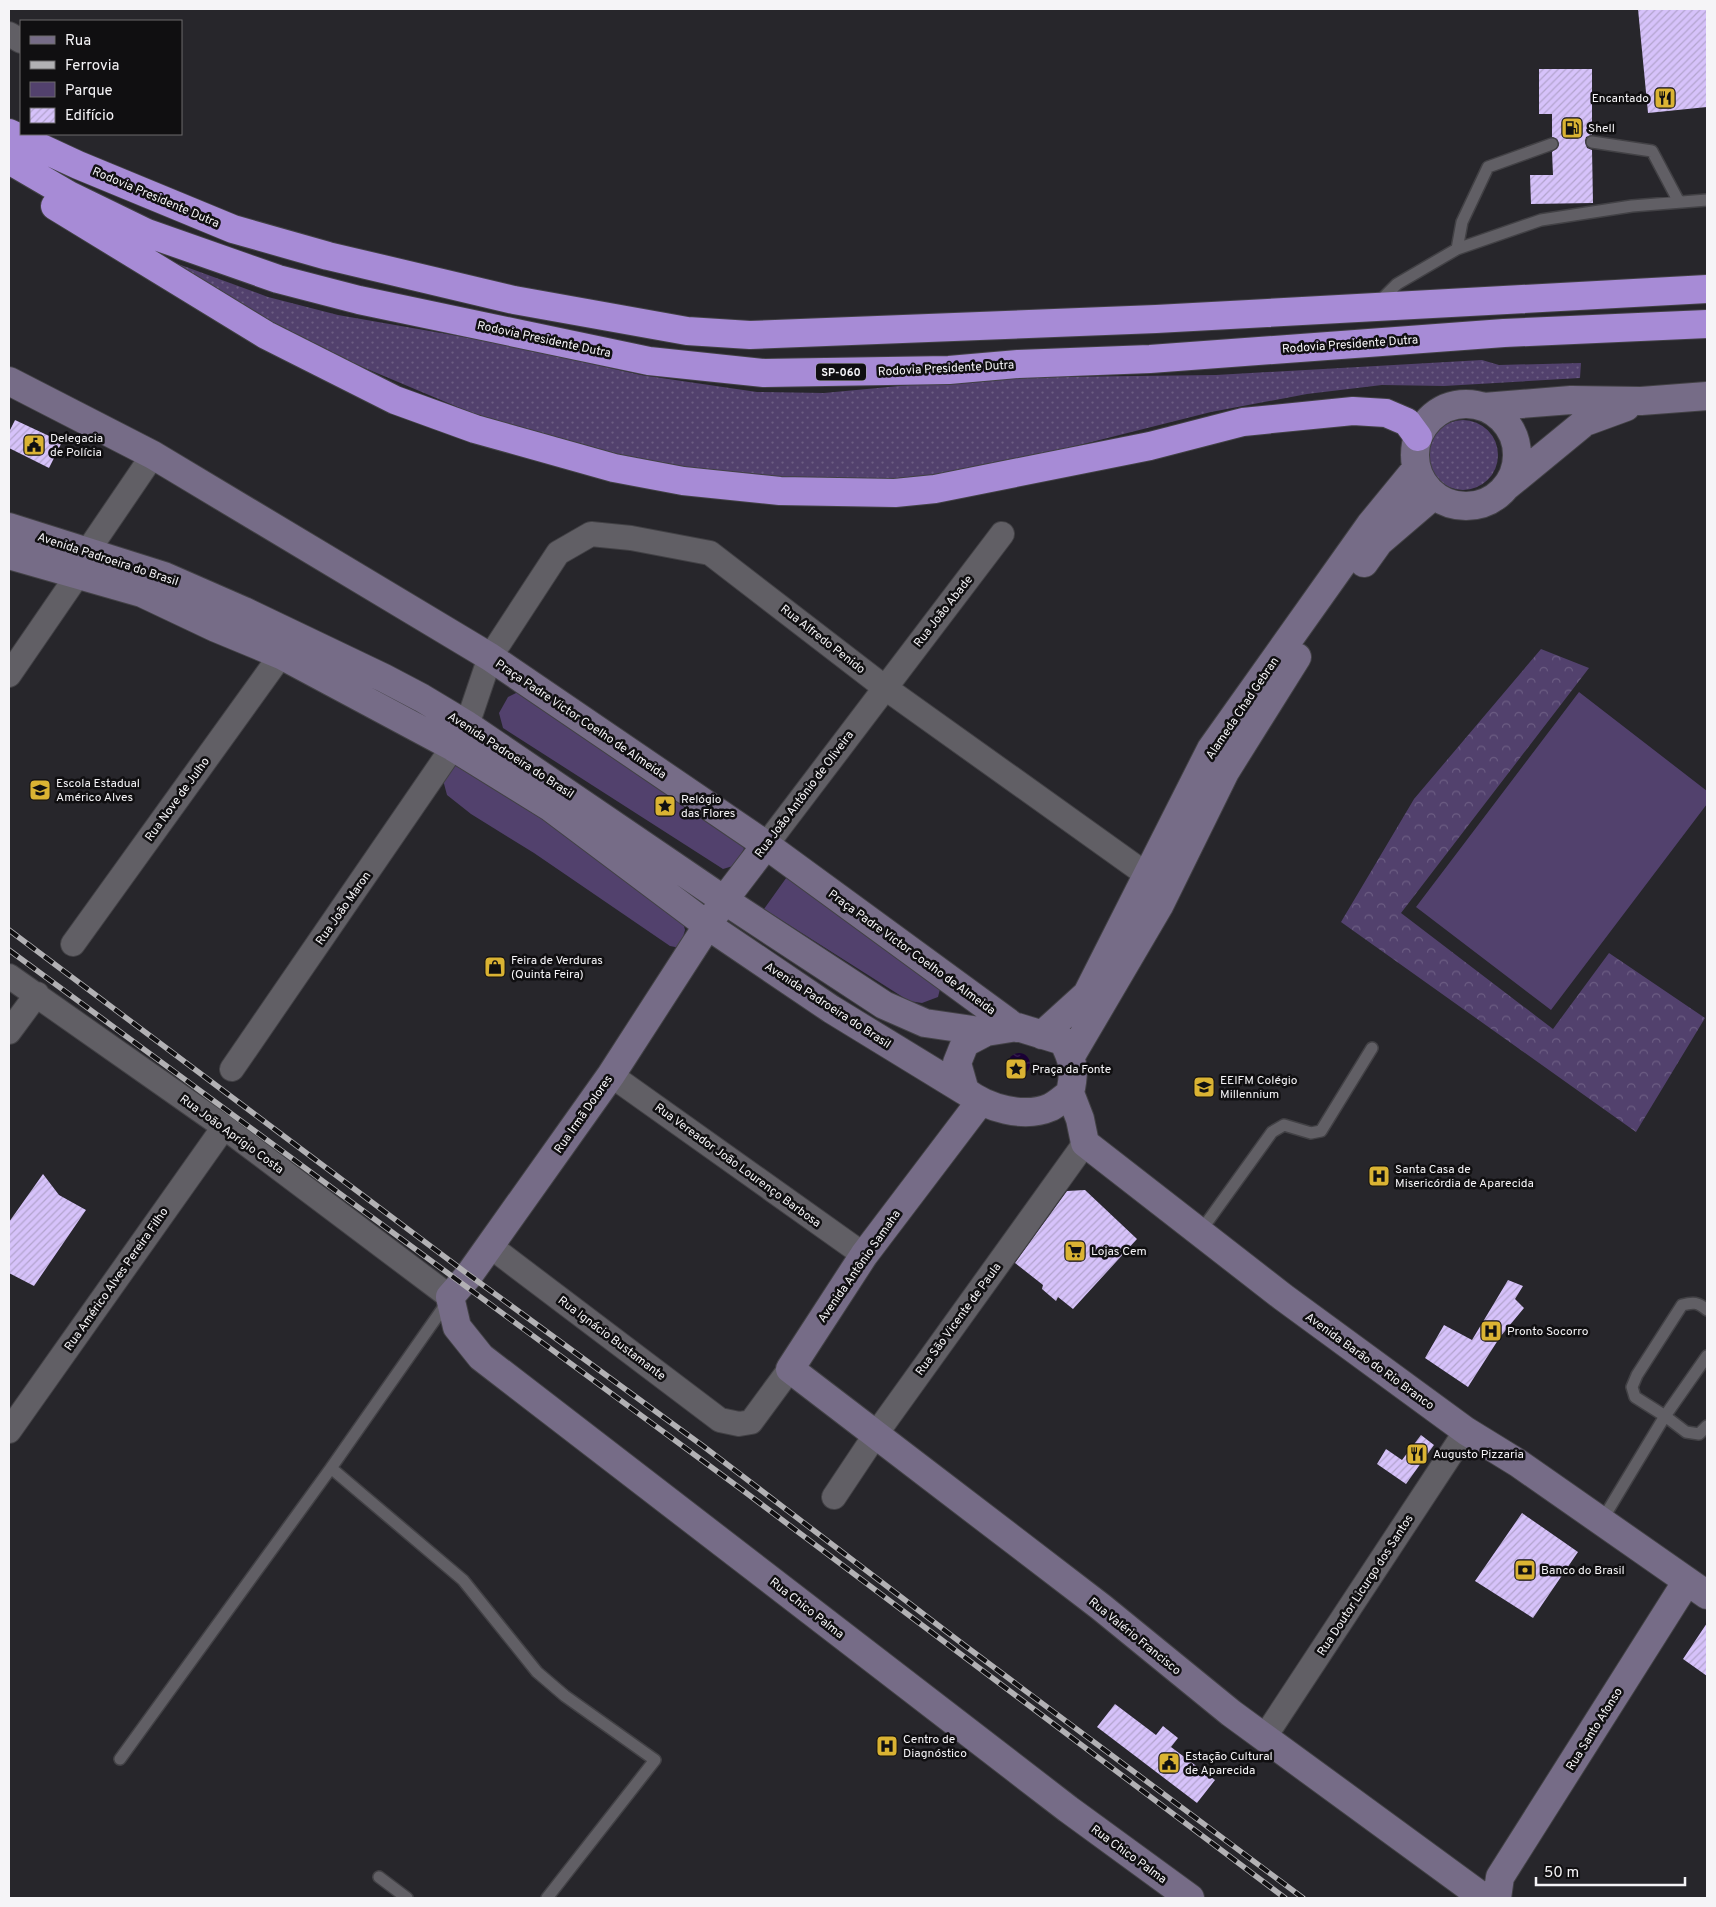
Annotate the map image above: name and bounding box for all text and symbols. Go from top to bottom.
legend [20,20,182,135]
text: Rua [65,32,91,51]
text: Ferrovia [65,57,119,76]
text: Parque [65,82,113,101]
restaurant icon: Encantado [1653,86,1677,110]
place label: Encantado [1592,91,1649,107]
text: Edifício [65,107,114,126]
fuel station icon: Shell [1560,116,1584,140]
place label: Shell [1588,121,1615,137]
street label: Rodovia Presidente Dutra [90,164,222,232]
street label: Rodovia Presidente Dutra [475,318,612,362]
street label: Rodovia Presidente Dutra [1281,332,1419,358]
street label: Rodovia Presidente Dutra [877,357,1015,381]
road number: SP-060 [816,364,866,381]
place label: Delegacia de Polícia [50,431,103,461]
public building icon: Delegacia de Polícia [22,433,46,457]
street label: Avenida Padroeira do Brasil [35,530,180,590]
street label: Rua João Abade [911,572,977,651]
street label: Rua Alfredo Penido [777,602,868,678]
street label: Alameda Chad Gebran [1203,654,1283,763]
street label: Praça Padre Victor Coelho de Almeida [492,656,669,783]
street label: Avenida Padroeira do Brasil [444,709,577,803]
street label: Rua João Antônio de Oliveira [752,728,858,861]
street label: Rua Nove de Julho [142,754,214,845]
place label: Escola Estadual Américo Alves [56,776,140,806]
school or university icon: Escola Estadual Américo Alves [28,778,52,802]
place label: Relógio das Flores [681,792,735,822]
place icon: Relógio das Flores [653,794,677,818]
street label: Rua João Maron [312,869,375,949]
street label: Praça Padre Victor Coelho de Almeida [825,887,998,1019]
place label: Feira de Verduras (Quinta Feira) [511,953,603,983]
shop icon: Feira de Verduras (Quinta Feira) [483,955,507,979]
street label: Avenida Padroeira do Brasil [761,959,894,1053]
place icon: Praça da Fonte [1004,1057,1028,1081]
place label: Praça da Fonte [1032,1062,1111,1078]
street label: Rua Irmã Dolores [551,1072,617,1157]
place label: EEIFM Colégio Millennium [1220,1073,1298,1103]
school or university icon: EEIFM Colégio Millennium [1192,1075,1216,1099]
street label: Rua João Aprígio Costa [176,1092,287,1178]
street label: Rua Vereador João Lourenço Barbosa [651,1100,824,1232]
place label: Santa Casa de Misericórdia de Aparecida [1395,1162,1534,1192]
hospital icon: Santa Casa de Misericórdia de Aparecida [1367,1164,1391,1188]
street label: Rua Américo Alves Pereira Filho [61,1205,173,1354]
street label: Avenida Antônio Samaha [815,1207,905,1326]
supermarket icon: Lojas Cem [1063,1239,1087,1263]
place label: Lojas Cem [1091,1244,1147,1260]
street label: Rua São Vicente de Paula [912,1260,1005,1379]
street label: Rua Ignácio Bustamante [554,1293,668,1385]
street label: Avenida Barão do Rio Branco [1302,1310,1437,1414]
hospital icon: Pronto Socorro [1479,1319,1503,1343]
place label: Pronto Socorro [1507,1324,1589,1340]
restaurant icon: Augusto Pizzaria [1405,1442,1429,1466]
place label: Augusto Pizzaria [1433,1447,1524,1463]
street label: Rua Doutor Licurgo dos Santos [1314,1512,1418,1659]
bank icon: Banco do Brasil [1513,1558,1537,1582]
place label: Banco do Brasil [1541,1563,1625,1579]
street label: Rua Chico Palma [766,1575,847,1643]
street label: Rua Valério Francisco [1085,1595,1184,1679]
street label: Rua Santo Afonso [1563,1685,1627,1774]
place label: Centro de Diagnóstico [903,1732,967,1762]
hospital icon: Centro de Diagnóstico [875,1734,899,1758]
place label: Estação Cultural de Aparecida [1185,1749,1273,1779]
public building icon: Estação Cultural de Aparecida [1157,1751,1181,1775]
street label: Rua Chico Palma [1087,1822,1170,1888]
scale bar [1536,1854,1685,1886]
text: 50 m [1544,1864,1579,1883]

